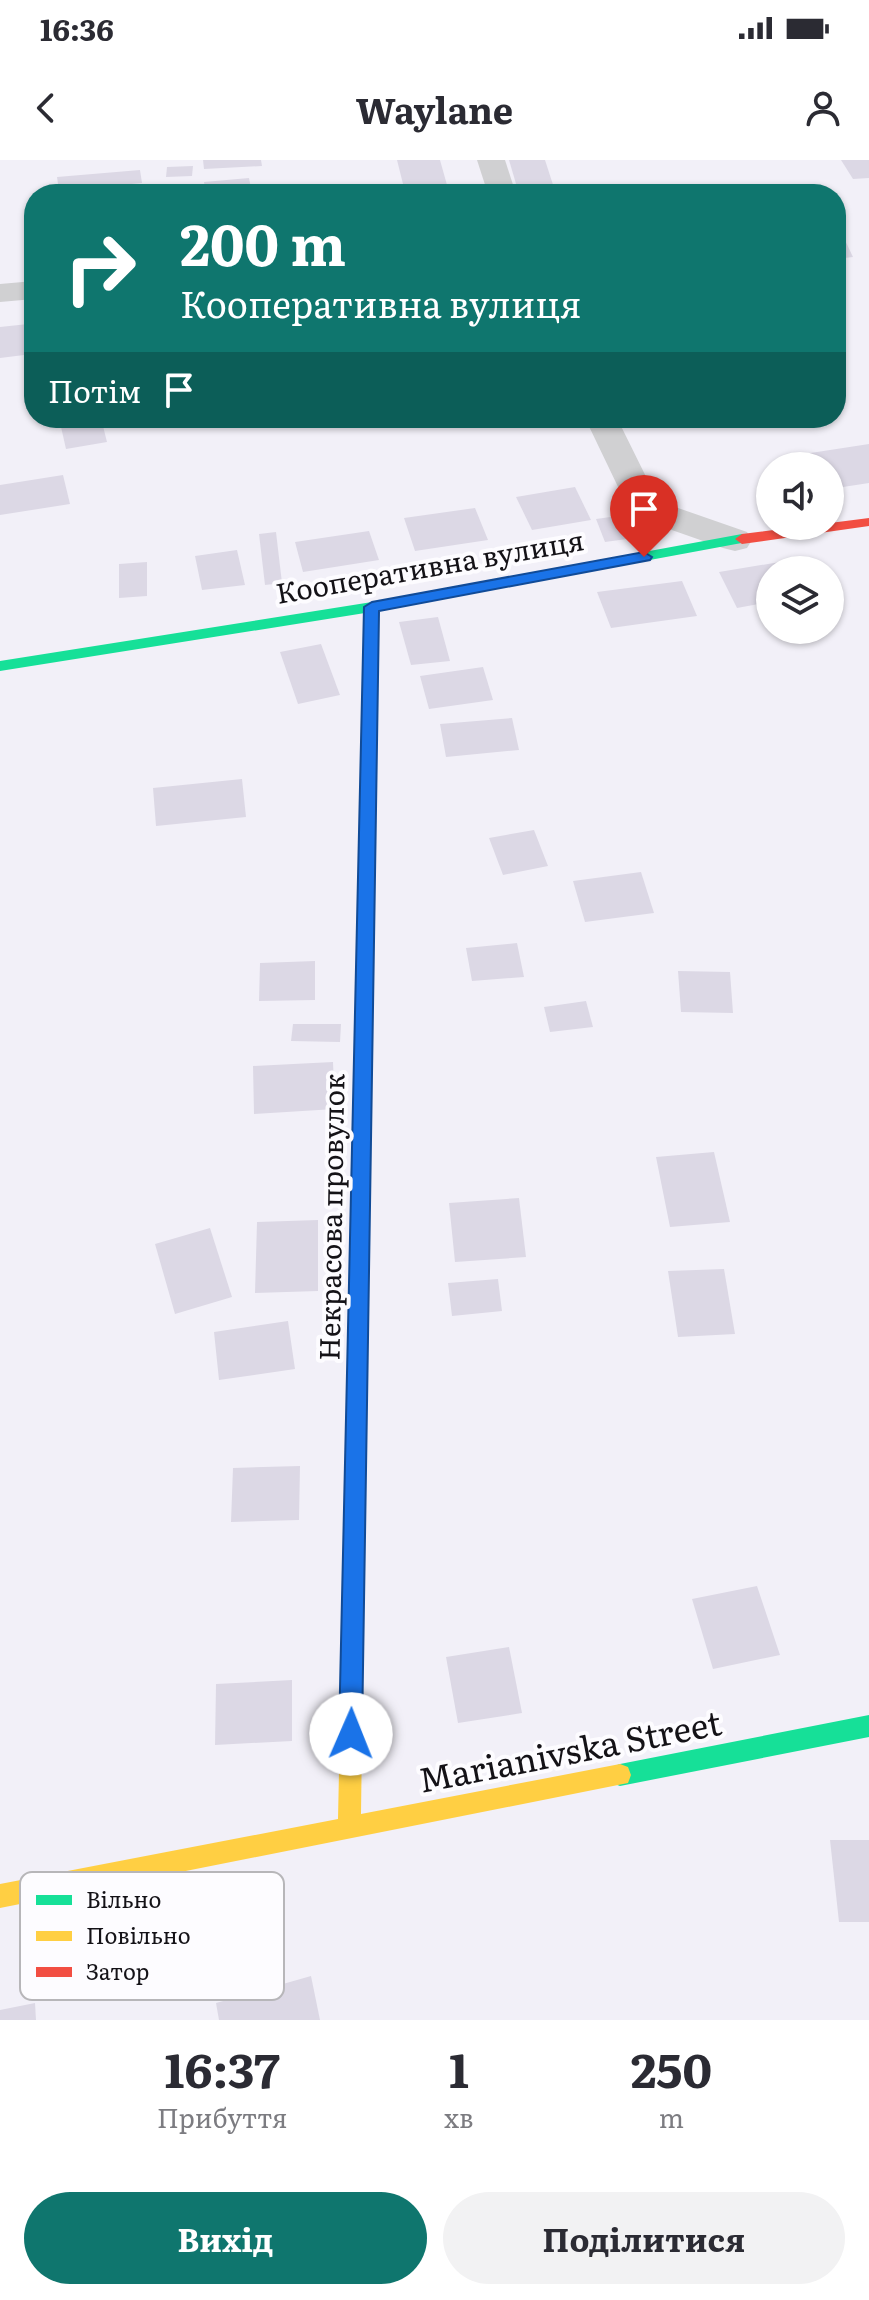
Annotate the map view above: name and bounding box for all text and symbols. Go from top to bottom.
text: 16:36 [40,6,114,50]
text: Waylane [356,82,513,135]
icon: back [24,86,68,130]
icon: person [801,86,845,130]
text: 200 m [180,200,346,283]
icon: right [48,216,152,320]
text: Кооперативна вулиця [180,276,581,329]
text: Потім [48,368,141,412]
icon: arrive [157,368,201,412]
map controls [756,452,844,644]
button: sound [756,452,844,540]
pin [610,475,678,557]
icon: arrive [622,487,666,531]
street label: Кооперативна вулиця [272,517,587,613]
button: layers [756,556,844,644]
street label: Некрасова провулок [306,1073,354,1361]
position arrow [309,1692,393,1776]
street label: Marianivska Street [414,1695,725,1803]
legend [20,1872,284,2000]
text: Вільно [86,1882,161,1915]
text: Повільно [86,1918,191,1951]
text: Затор [86,1954,149,1987]
text: 16:37 [165,2032,280,2103]
text: 1 [449,2032,469,2103]
text: 250 [631,2032,712,2103]
text: Прибуття [157,2097,287,2136]
text: хв [444,2097,474,2136]
text: m [659,2097,684,2136]
button: Вихід [24,2192,427,2284]
button: Поділитися [443,2192,845,2284]

